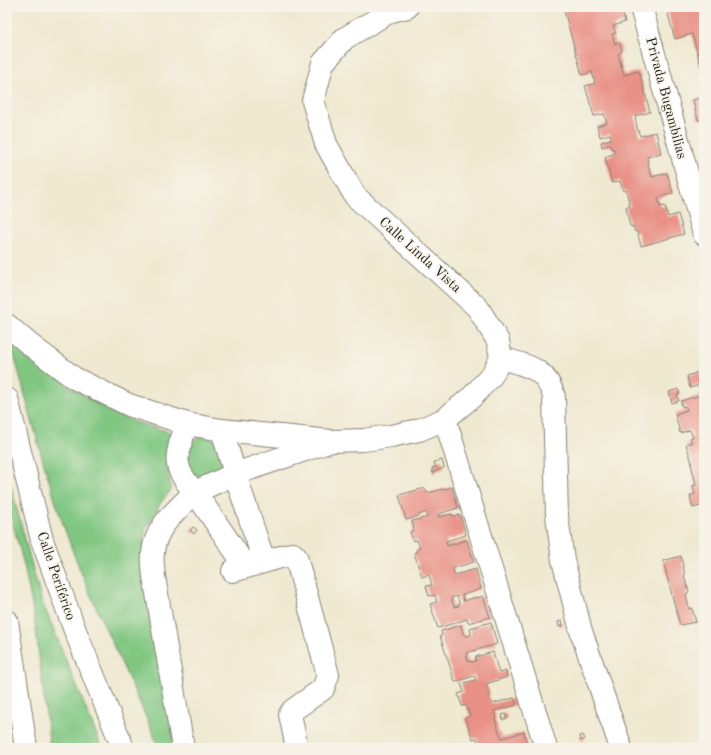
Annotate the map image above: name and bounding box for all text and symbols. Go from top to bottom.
street label: Privada Bugambilias [643,36,689,160]
street label: Calle Linda Vista [376,215,464,295]
street label: Calle Periférico [34,530,78,622]

